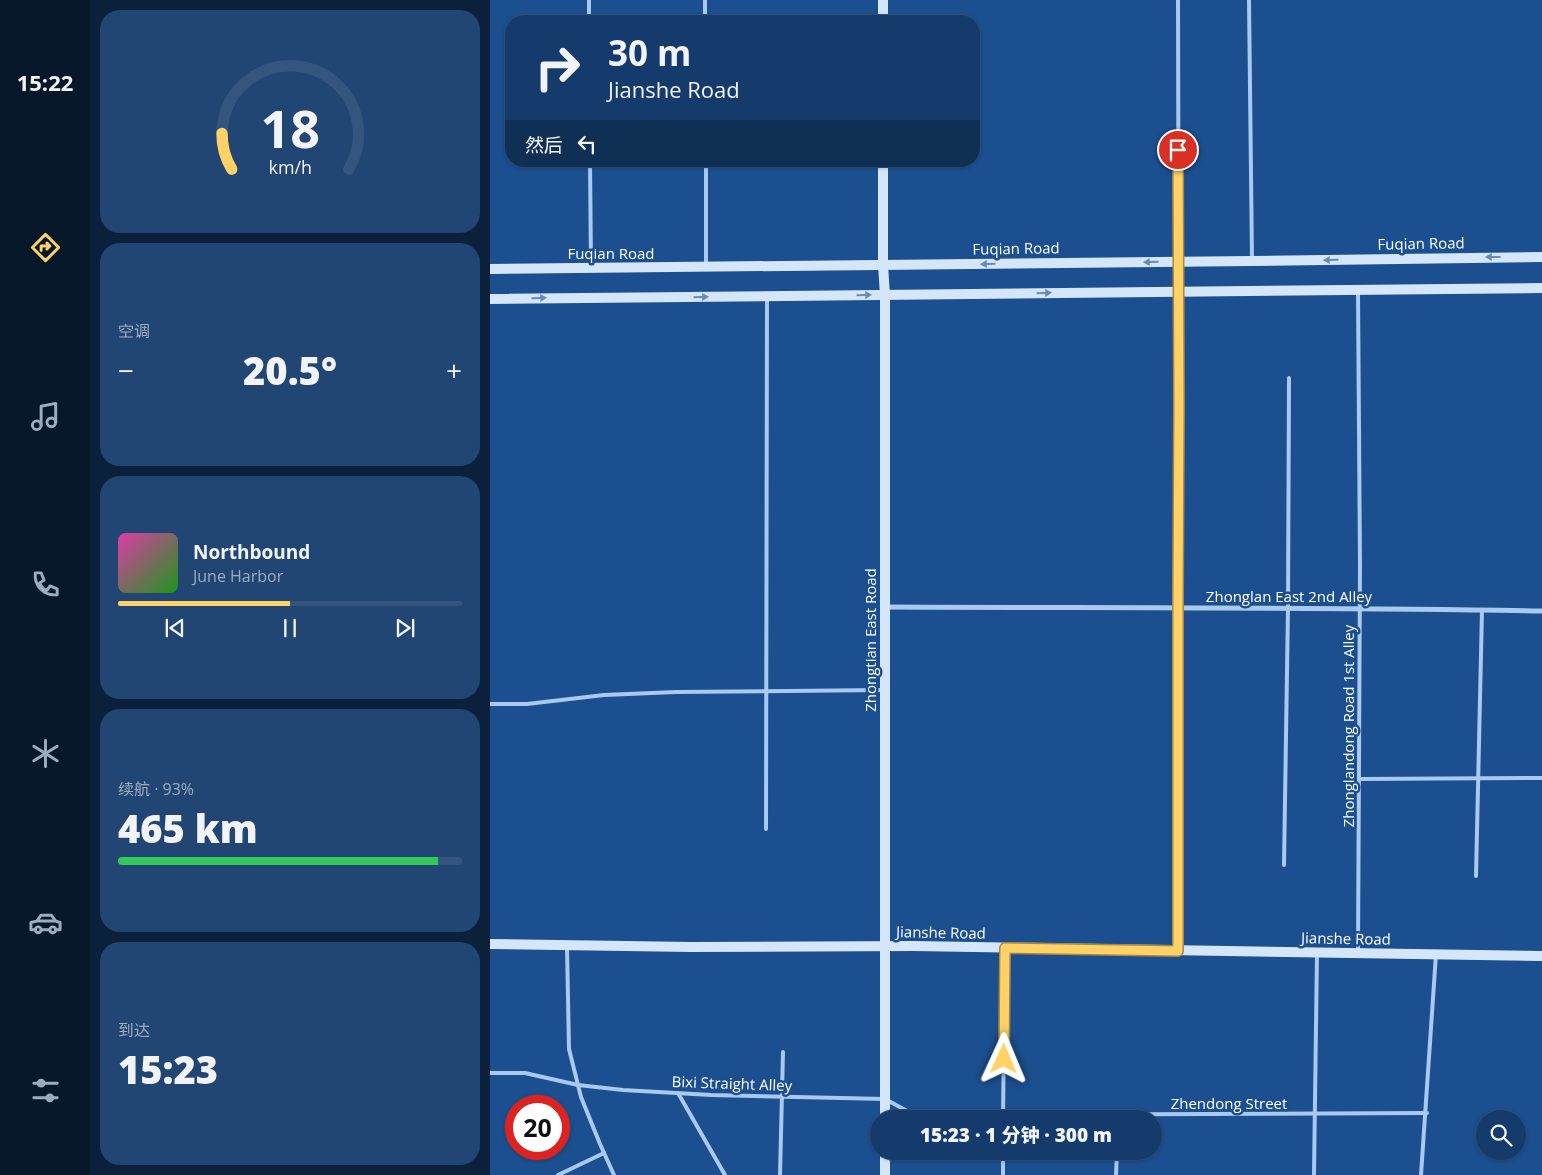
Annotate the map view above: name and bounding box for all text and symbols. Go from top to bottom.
text: 30 m [608,29,691,76]
icon: right [525,35,590,100]
text: 15:22 [17,67,73,97]
text: Jianshe Road [608,74,740,104]
text: 18 [260,92,320,163]
pin [1157,129,1199,171]
icon: left [573,130,601,158]
text: 然后 [525,132,563,158]
icon: arrive [1164,136,1192,164]
text: km/h [268,155,312,179]
icon: directions [28,230,63,265]
street label: Fuqian Road [1377,232,1465,254]
street label: Fuqian Road [972,237,1060,259]
street label: Fuqian Road [567,243,655,263]
one-way arrow [1485,253,1501,261]
one-way arrow [1323,256,1339,264]
one-way arrow [1143,258,1159,266]
one-way arrow [980,260,996,268]
one-way arrow [1036,289,1052,297]
one-way arrow [856,291,872,299]
one-way arrow [693,292,709,300]
one-way arrow [531,294,547,302]
text: 空调 [118,320,150,342]
text: 20.5° [243,344,337,396]
text: − [118,351,134,389]
text: + [446,351,462,389]
icon: music [28,399,63,434]
text: Northbound [193,539,310,565]
text: June Harbor [193,565,283,587]
icon: phone [28,567,63,602]
street label: Zhongtian East Road [860,568,880,712]
street label: Zhonglan East 2nd Alley [1206,586,1373,606]
icon: previous [161,614,189,642]
icon: pause [276,614,304,642]
icon: next [391,614,419,642]
street label: Zhonglandong Road 1st Alley [1338,624,1358,827]
icon: climate [28,736,63,771]
text: 续航 · 93% [118,778,194,800]
text: 465 km [118,802,258,854]
icon: car [28,905,63,940]
street label: Jianshe Road [894,921,986,943]
street label: Jianshe Road [1299,927,1391,949]
text: 到达 [118,1019,150,1041]
position arrow [977,1032,1029,1084]
text: 15:23 [118,1043,218,1095]
street label: Bixi Straight Alley [671,1071,793,1095]
icon: filters [28,1073,63,1108]
street label: Zhendong Street [1171,1093,1287,1113]
speed limit sign: 20 [505,1095,570,1160]
map controls [1476,1110,1526,1160]
button: search [1476,1110,1526,1160]
text: 15:23 · 1 分钟 · 300 m [920,1122,1112,1148]

